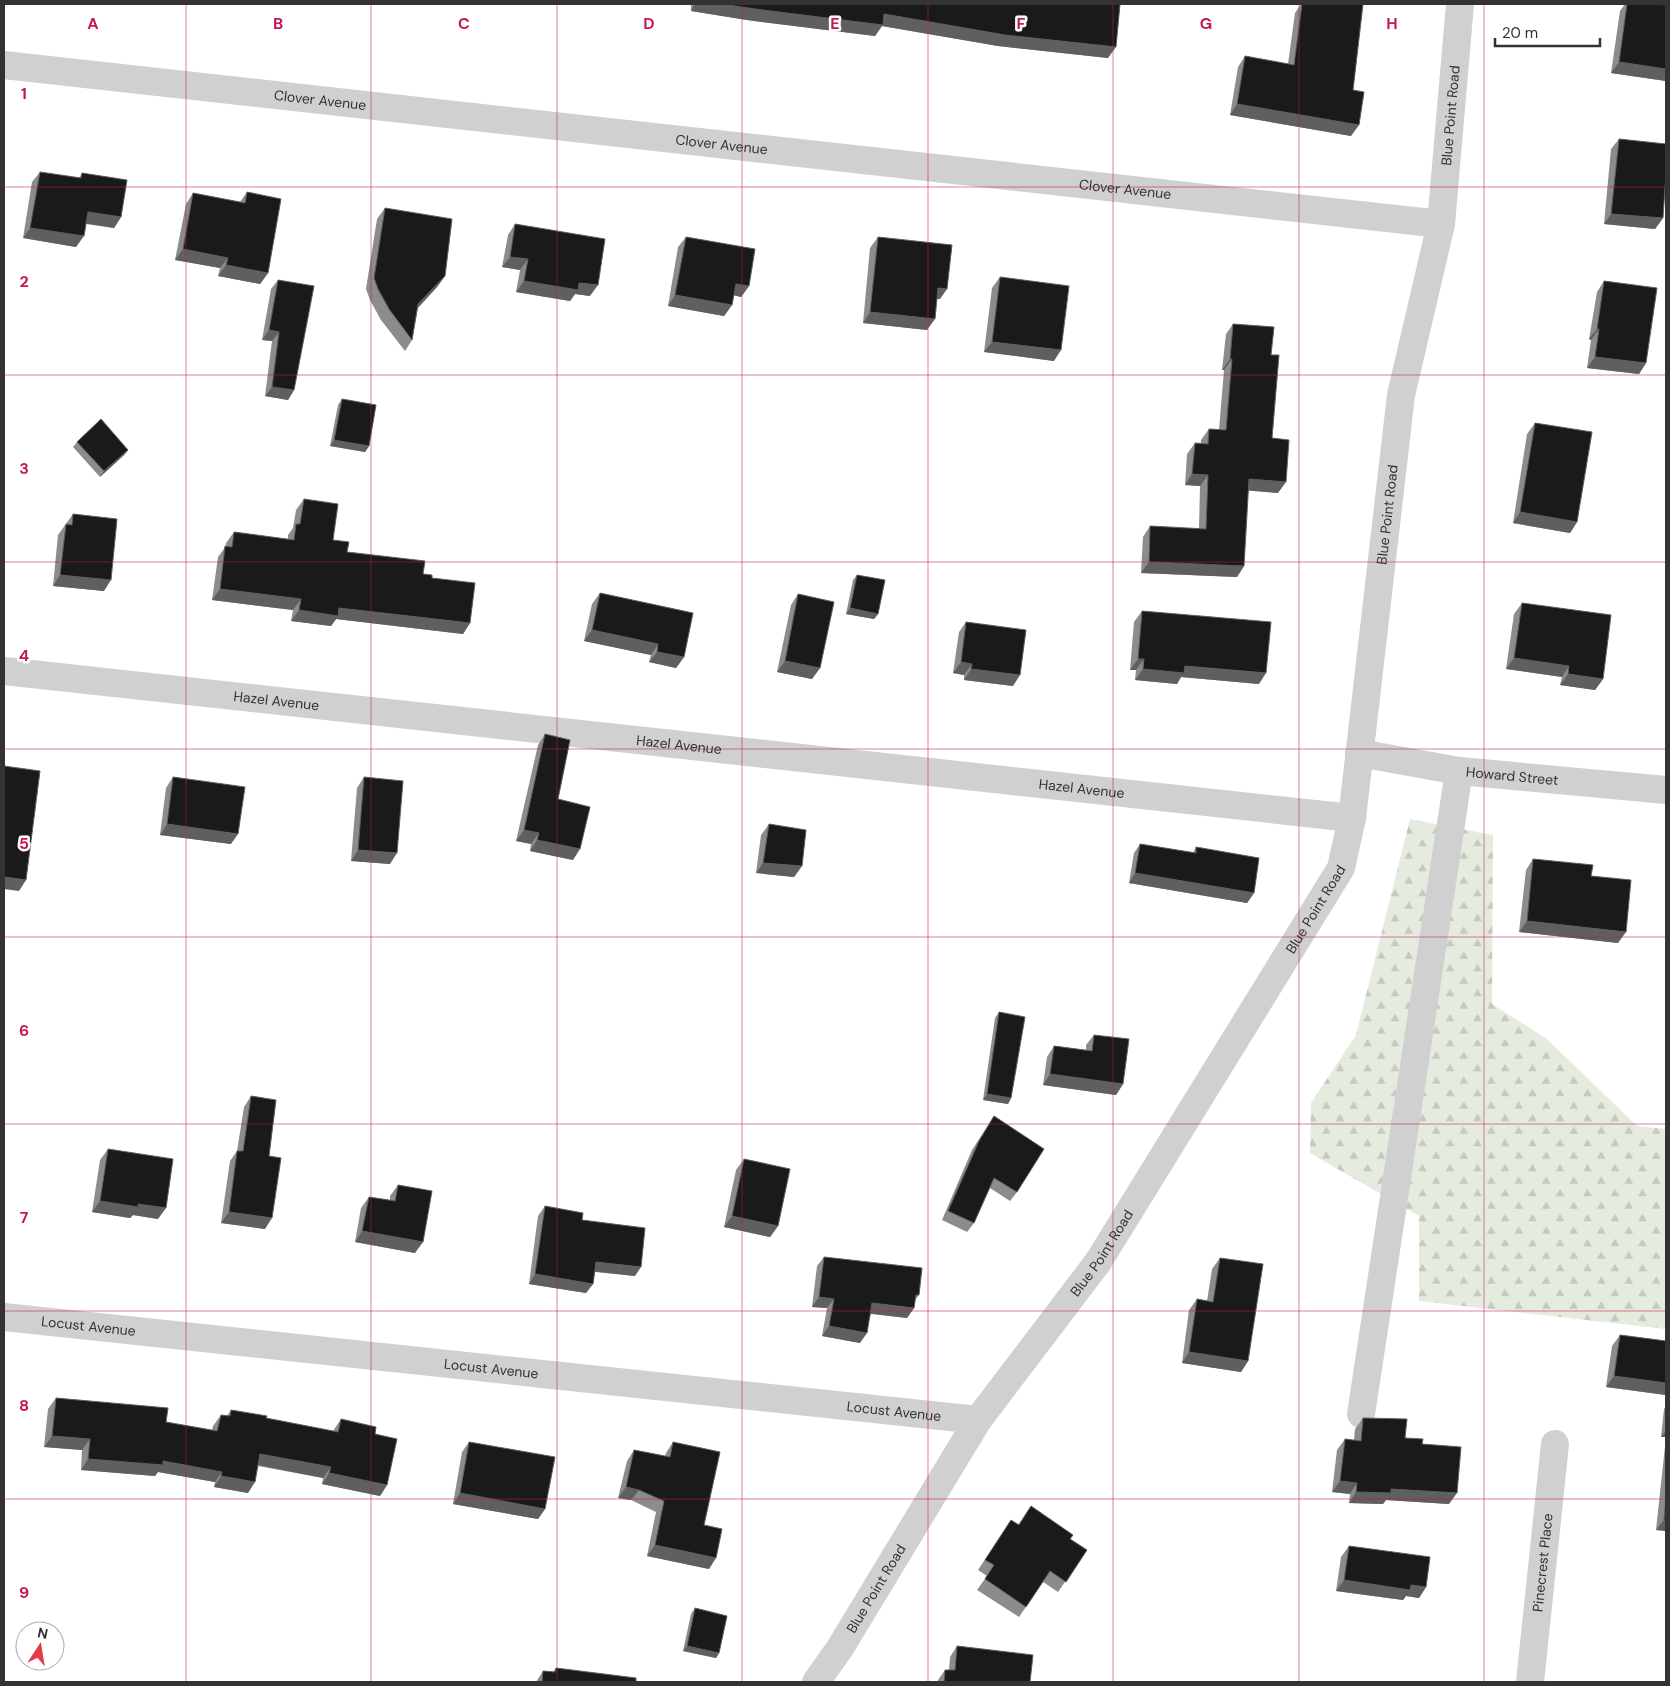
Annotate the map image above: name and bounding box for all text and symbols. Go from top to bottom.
text: A [87,13,99,34]
text: B [273,13,283,34]
text: C [458,13,470,34]
text: D [643,13,655,34]
text: E [830,13,840,34]
text: F [1017,13,1026,34]
text: G [1200,13,1212,34]
text: H [1386,13,1398,34]
scale bar [1495,15,1600,47]
text: 20 m [1502,23,1538,43]
street label: Blue Point Road [1437,65,1464,166]
text: 1 [21,83,27,104]
street label: Clover Avenue [273,86,367,114]
street label: Clover Avenue [675,130,769,158]
street label: Clover Avenue [1078,175,1172,203]
text: 2 [19,271,29,292]
text: 3 [19,458,29,479]
street label: Blue Point Road [1372,464,1402,566]
text: 4 [19,645,29,666]
street label: Hazel Avenue [233,687,320,714]
street label: Hazel Avenue [635,731,723,758]
street label: Howard Street [1465,763,1559,789]
street label: Hazel Avenue [1038,775,1125,802]
text: 5 [19,833,29,854]
street label: Blue Point Road [1282,862,1350,957]
text: 6 [19,1020,29,1041]
street label: Blue Point Road [1066,1206,1137,1300]
text: 7 [20,1207,29,1228]
street label: Locust Avenue [40,1312,137,1340]
street label: Locust Avenue [443,1355,540,1382]
text: 8 [19,1395,29,1416]
street label: Locust Avenue [846,1397,942,1425]
street label: Pinecrest Place [1528,1512,1557,1613]
street label: Blue Point Road [842,1541,910,1636]
text: 9 [19,1582,29,1603]
north arrow [15,1621,65,1671]
text: N [36,1623,50,1643]

